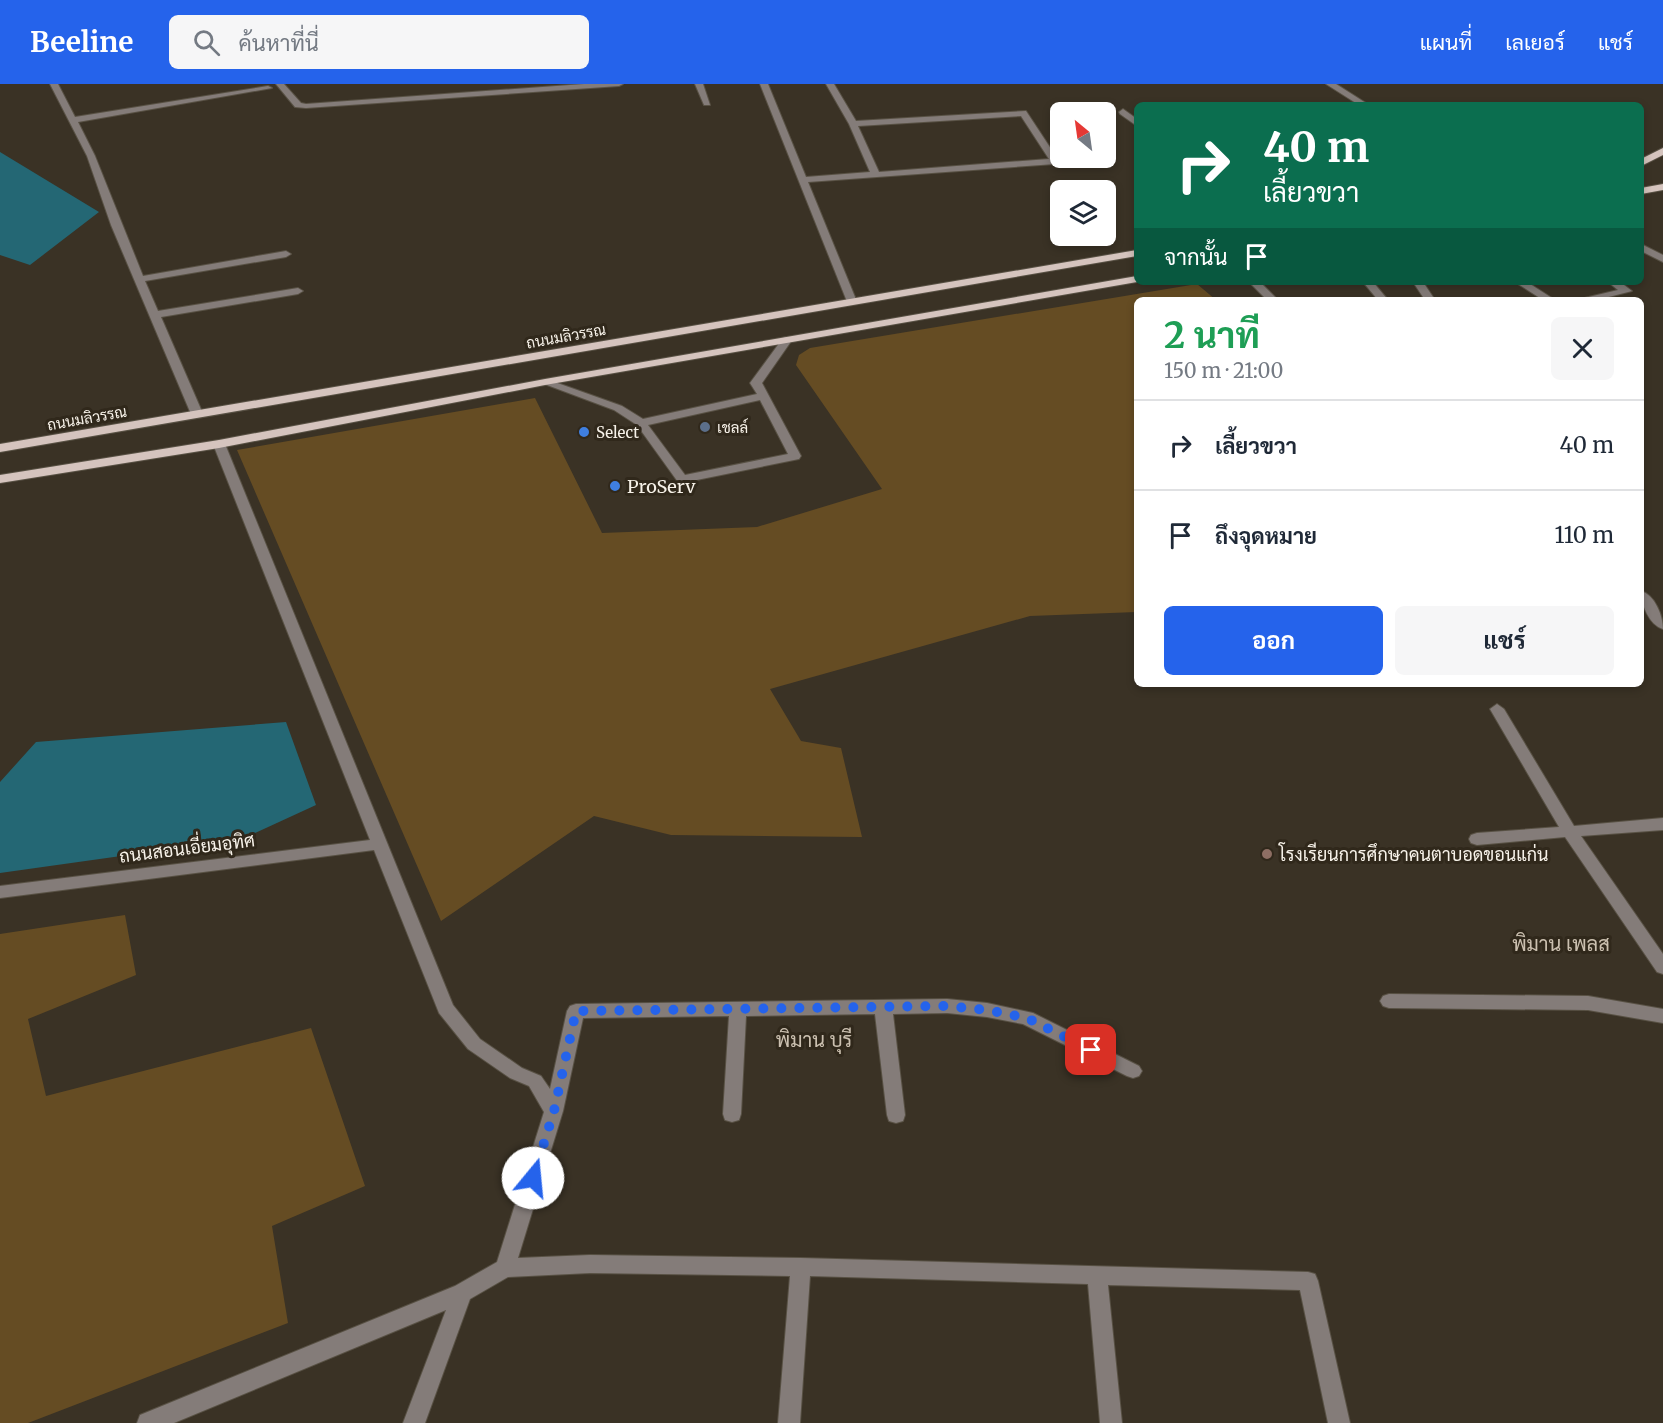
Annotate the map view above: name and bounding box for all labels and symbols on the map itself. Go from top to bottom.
north arrow [1050,102,1116,168]
street label: ถนนมลิวรรณ [525,320,607,352]
street label: ถนนมลิวรรณ [46,402,128,434]
place label: เชลล์ [717,418,748,437]
marker: เชลล์ [698,420,712,434]
place label: Select [596,423,639,442]
marker: Select [577,425,591,439]
place label: ProServ [627,475,696,498]
marker: ProServ [608,479,622,493]
street label: ถนนสอนเอี่ยมอุทิศ [117,824,256,869]
place label: โรงเรียนการศึกษาคนตาบอดขอนแก่น [1278,842,1548,866]
marker: โรงเรียนการศึกษาคนตาบอดขอนแก่น [1260,847,1274,861]
district label: พิมาน เพลส [1512,931,1610,956]
pin [1065,1024,1116,1075]
district label: พิมาน บุรี [776,1027,852,1054]
position arrow [501,1146,565,1210]

